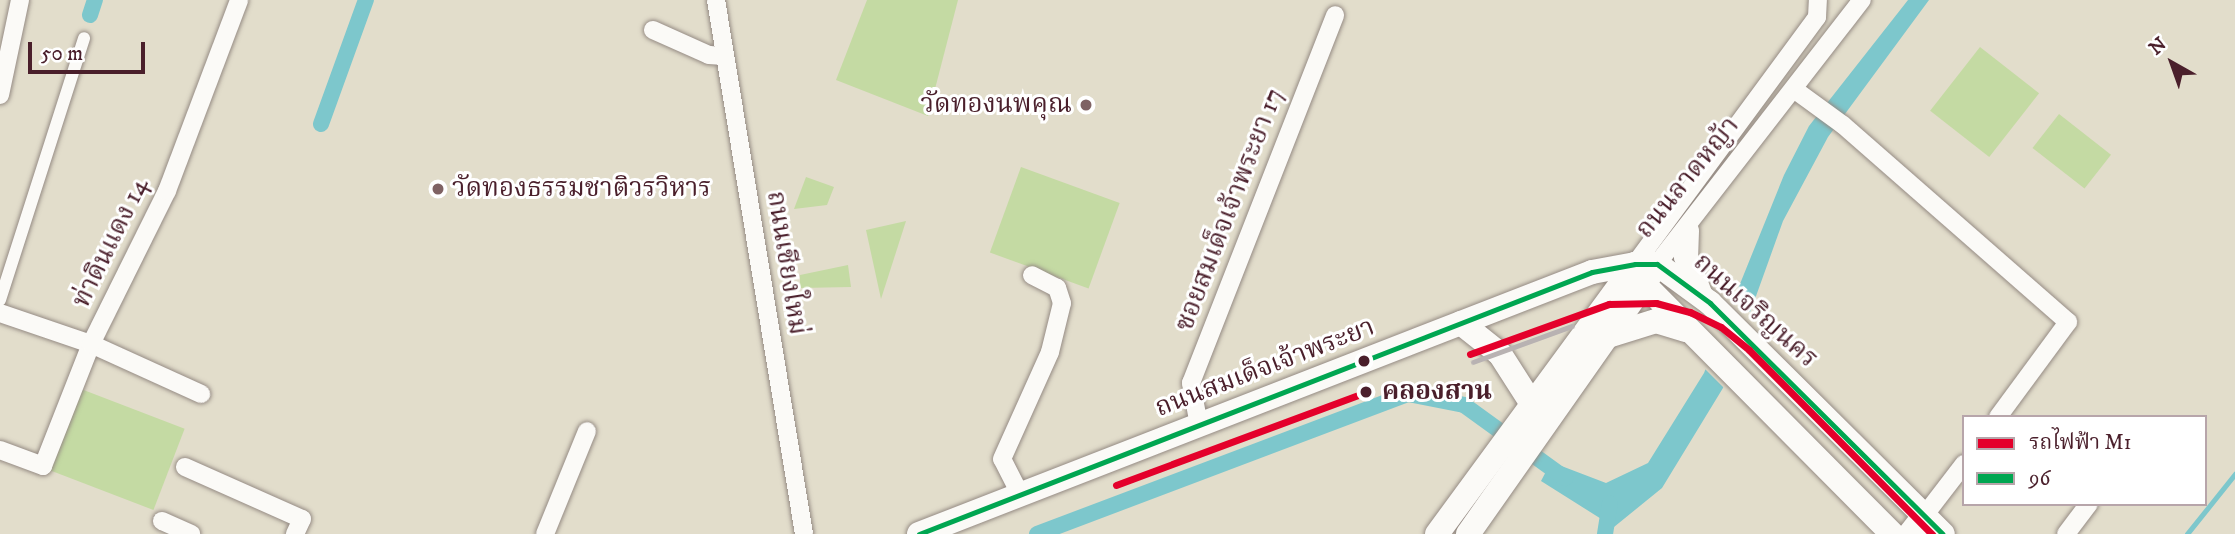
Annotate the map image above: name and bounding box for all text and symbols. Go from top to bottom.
scale bar [32,28,149,72]
north arrow [2137,28,2207,98]
text: N [2145,33,2172,60]
text: 50 m [41,41,83,67]
street label: ซอยสมเด็จเจ้าพระยา 17 [1169,84,1291,336]
place label: วัดทองนพคุณ [921,89,1072,121]
marker: วัดทองนพคุณ [1078,97,1094,113]
street label: ถนนลาดหญ้า [1630,111,1746,245]
street label: ท่าดินแดง 14 [66,173,156,313]
place label: วัดทองธรรมชาติวรวิหาร [452,173,711,205]
marker: วัดทองธรรมชาติวรวิหาร [430,181,446,197]
street label: ถนนเชียงใหม่ [759,189,813,337]
street label: ถนนเจริญนคร [1687,247,1823,375]
street label: ถนนสมเด็จเจ้าพระยา [1151,312,1379,424]
unlabelled marker [1357,354,1371,368]
place label: คลองสาน [1382,376,1492,408]
marker: คลองสาน [1356,382,1376,402]
legend [1962,415,2207,506]
text: รถไฟฟ้า M1 [2029,430,2132,456]
text: 96 [2029,466,2050,492]

